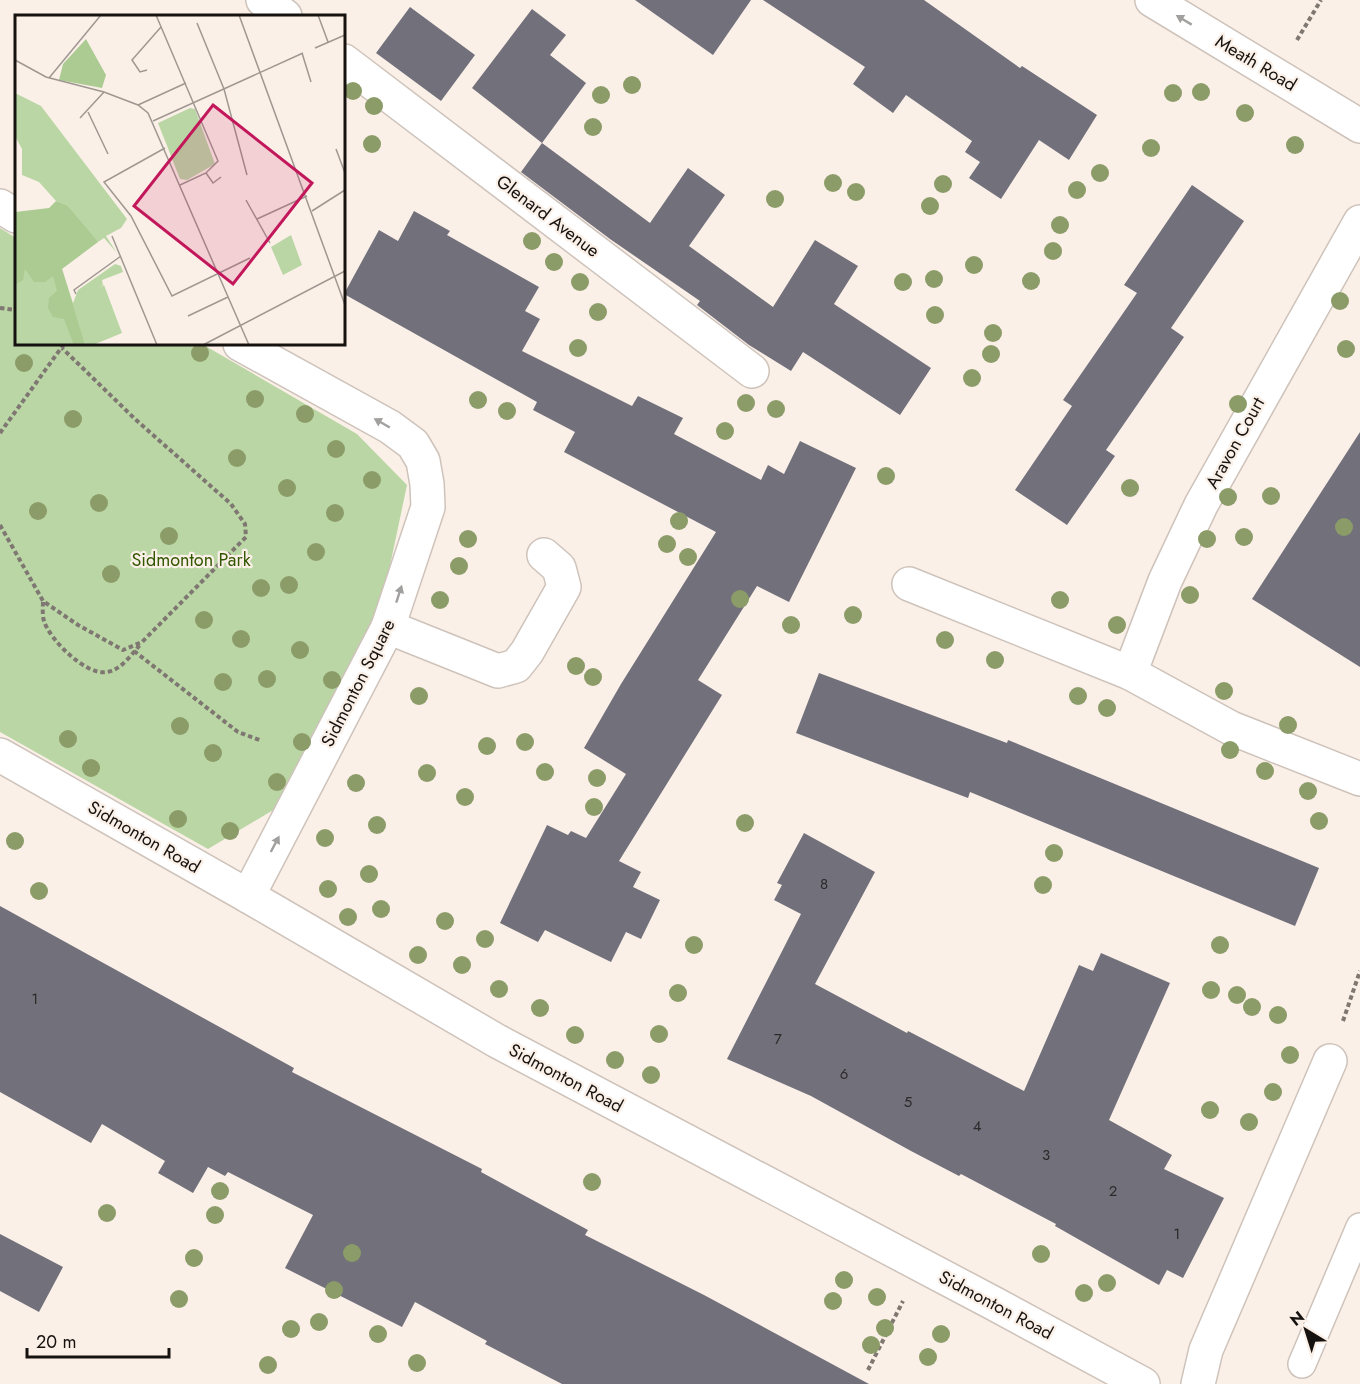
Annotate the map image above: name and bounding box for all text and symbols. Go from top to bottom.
one-way arrow [1176,14,1192,25]
inset map [15,15,345,345]
street label: Meath Road [1211,29,1301,97]
street label: Glenard Avenue [491,168,605,264]
street label: Aravon Court [1199,392,1271,493]
one-way arrow [373,418,390,428]
park label: Sidmonton Park [131,547,251,573]
one-way arrow [394,585,404,603]
street label: Sidmonton Square [315,614,401,752]
street label: Sidmonton Road [83,794,205,880]
one-way arrow [270,835,280,852]
house number: 8 [820,873,828,895]
house number: 1 [32,988,38,1010]
house number: 7 [774,1028,782,1050]
street label: Sidmonton Road [504,1037,628,1119]
house number: 6 [840,1063,848,1085]
house number: 5 [904,1091,912,1113]
house number: 4 [973,1115,982,1137]
house number: 3 [1042,1144,1050,1166]
house number: 2 [1109,1180,1117,1202]
house number: 1 [1174,1223,1180,1245]
street label: Sidmonton Road [934,1264,1058,1346]
north arrow [1276,1300,1336,1360]
text: N [1285,1306,1309,1332]
scale bar [27,1321,170,1359]
text: 20 m [36,1329,76,1355]

